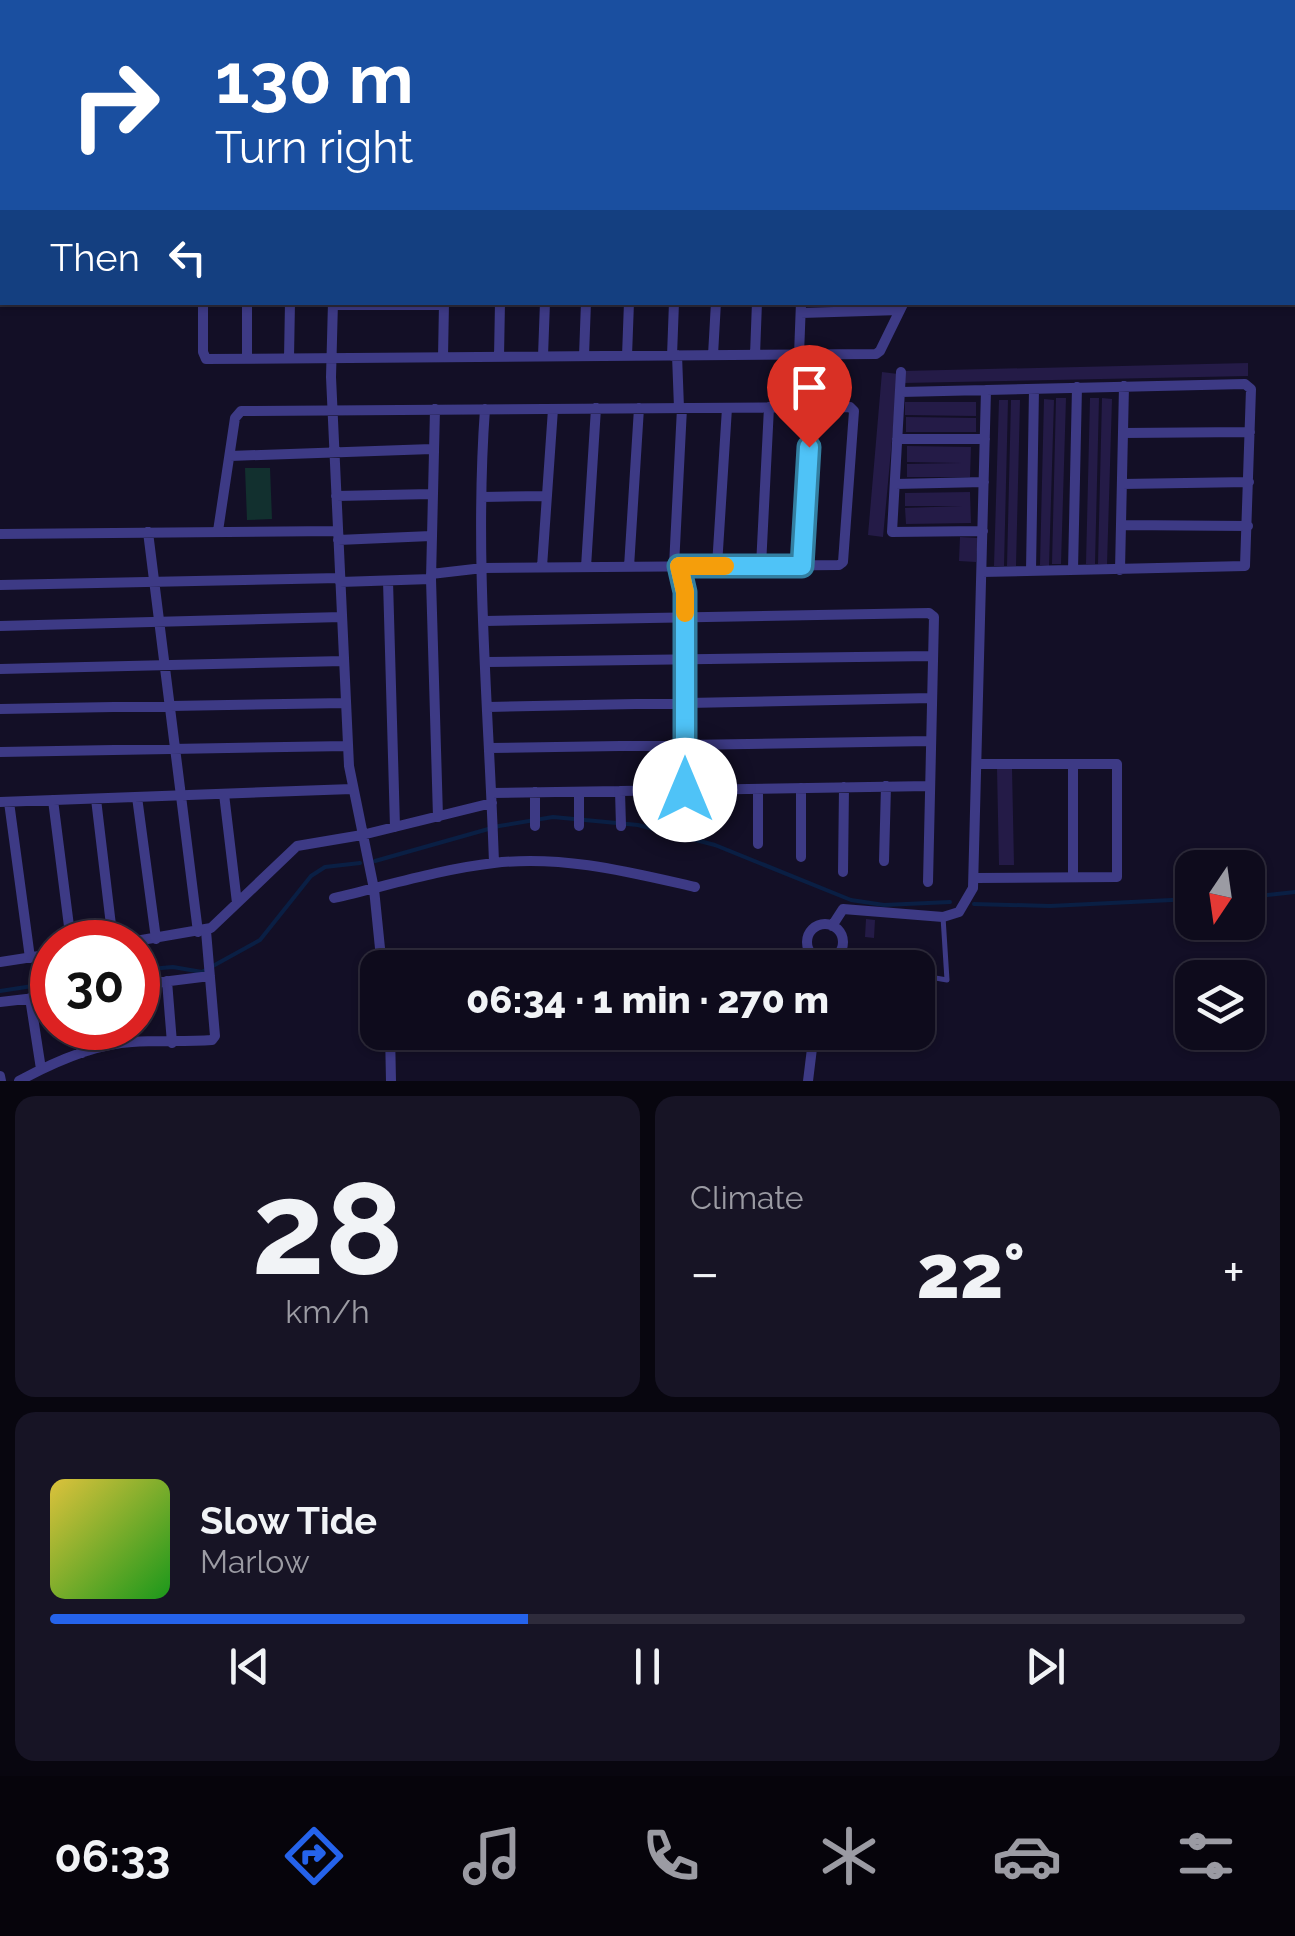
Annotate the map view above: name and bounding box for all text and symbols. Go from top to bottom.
text: 130 m [215,37,414,119]
icon: right [50,40,180,170]
text: Turn right [215,121,413,174]
icon: left [160,230,215,285]
text: Then [50,235,140,280]
pin [767,345,852,448]
icon: arrive [782,360,837,415]
position arrow [633,738,737,842]
north arrow [1175,850,1265,940]
map controls [1175,850,1265,1050]
speed limit sign: 30 [30,920,160,1050]
button: layers [1175,960,1265,1050]
text: 06:34 · 1 min · 270 m [466,977,829,1022]
text: 28 [252,1152,403,1304]
text: Climate [690,1179,804,1216]
text: 22° [917,1227,1025,1316]
text: − [690,1240,720,1305]
text: + [1222,1240,1245,1305]
text: km/h [285,1293,370,1330]
text: Slow Tide [200,1498,377,1543]
text: Marlow [200,1543,310,1580]
icon: previous [222,1639,277,1694]
icon: pause [620,1639,675,1694]
icon: next [1018,1639,1073,1694]
icon: directions [279,1821,349,1891]
icon: music [457,1821,527,1891]
icon: phone [636,1821,706,1891]
icon: climate [814,1821,884,1891]
icon: car [992,1821,1062,1891]
icon: filters [1171,1821,1241,1891]
text: 06:33 [54,1830,170,1883]

